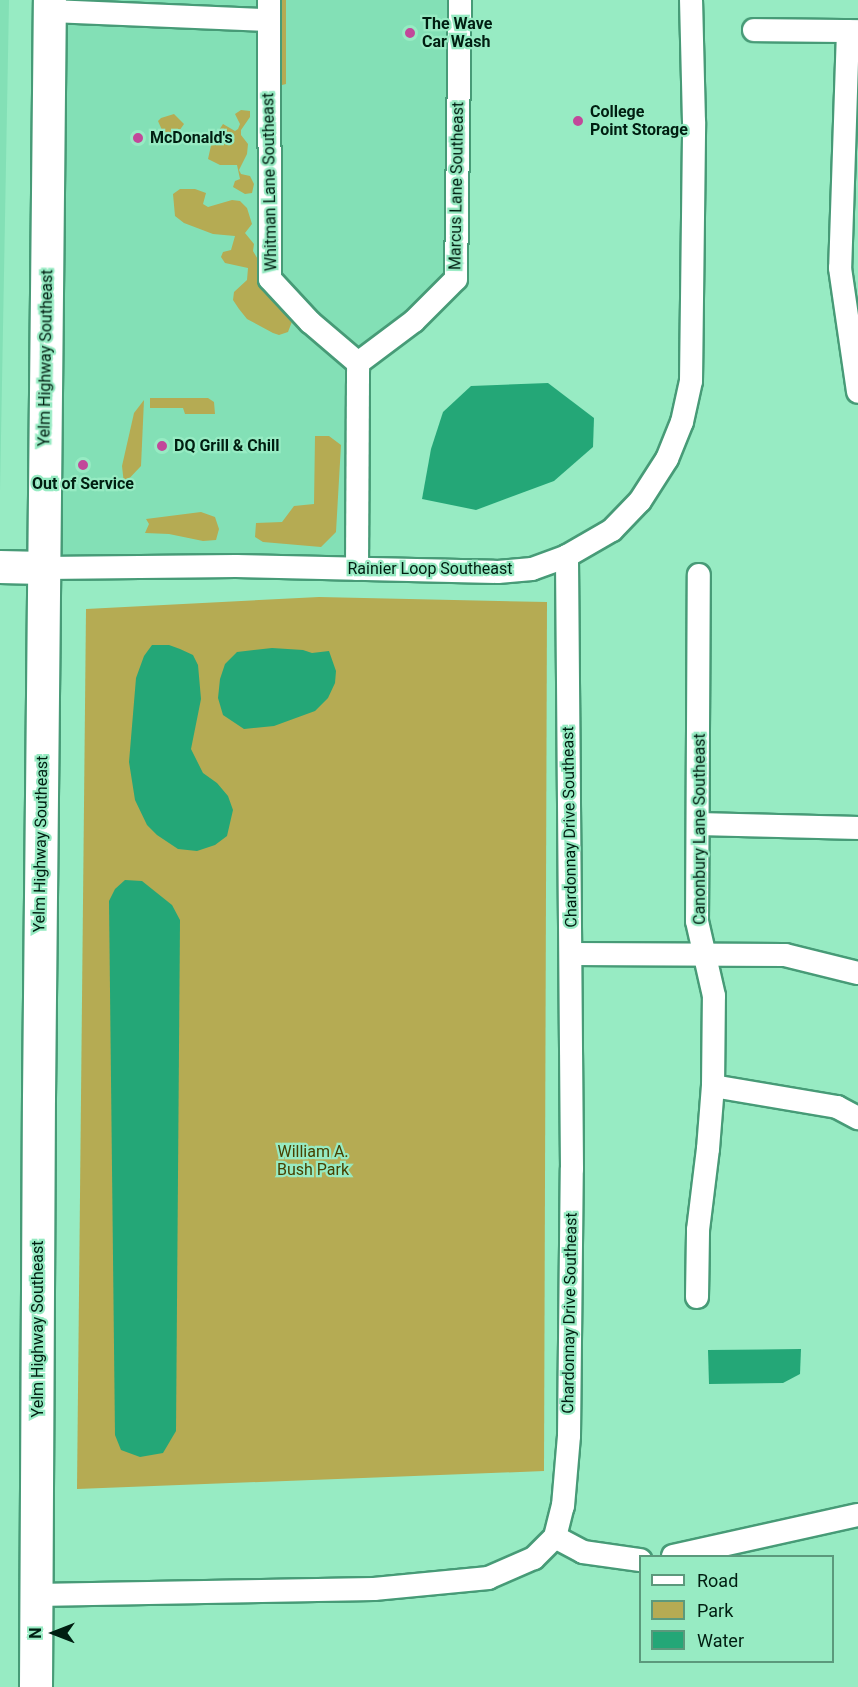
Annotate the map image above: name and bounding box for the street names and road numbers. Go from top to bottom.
street label: Whitman Lane Southeast [259,93,281,271]
street label: Marcus Lane Southeast [446,102,468,270]
street label: Yelm Highway Southeast [35,269,57,447]
street label: Rainier Loop Southeast [347,559,513,579]
street label: Chardonnay Drive Southeast [559,726,581,928]
street label: Canonbury Lane Southeast [690,733,710,925]
street label: Yelm Highway Southeast [30,755,52,933]
street label: Chardonnay Drive Southeast [559,1212,581,1414]
street label: Yelm Highway Southeast [28,1241,48,1417]

